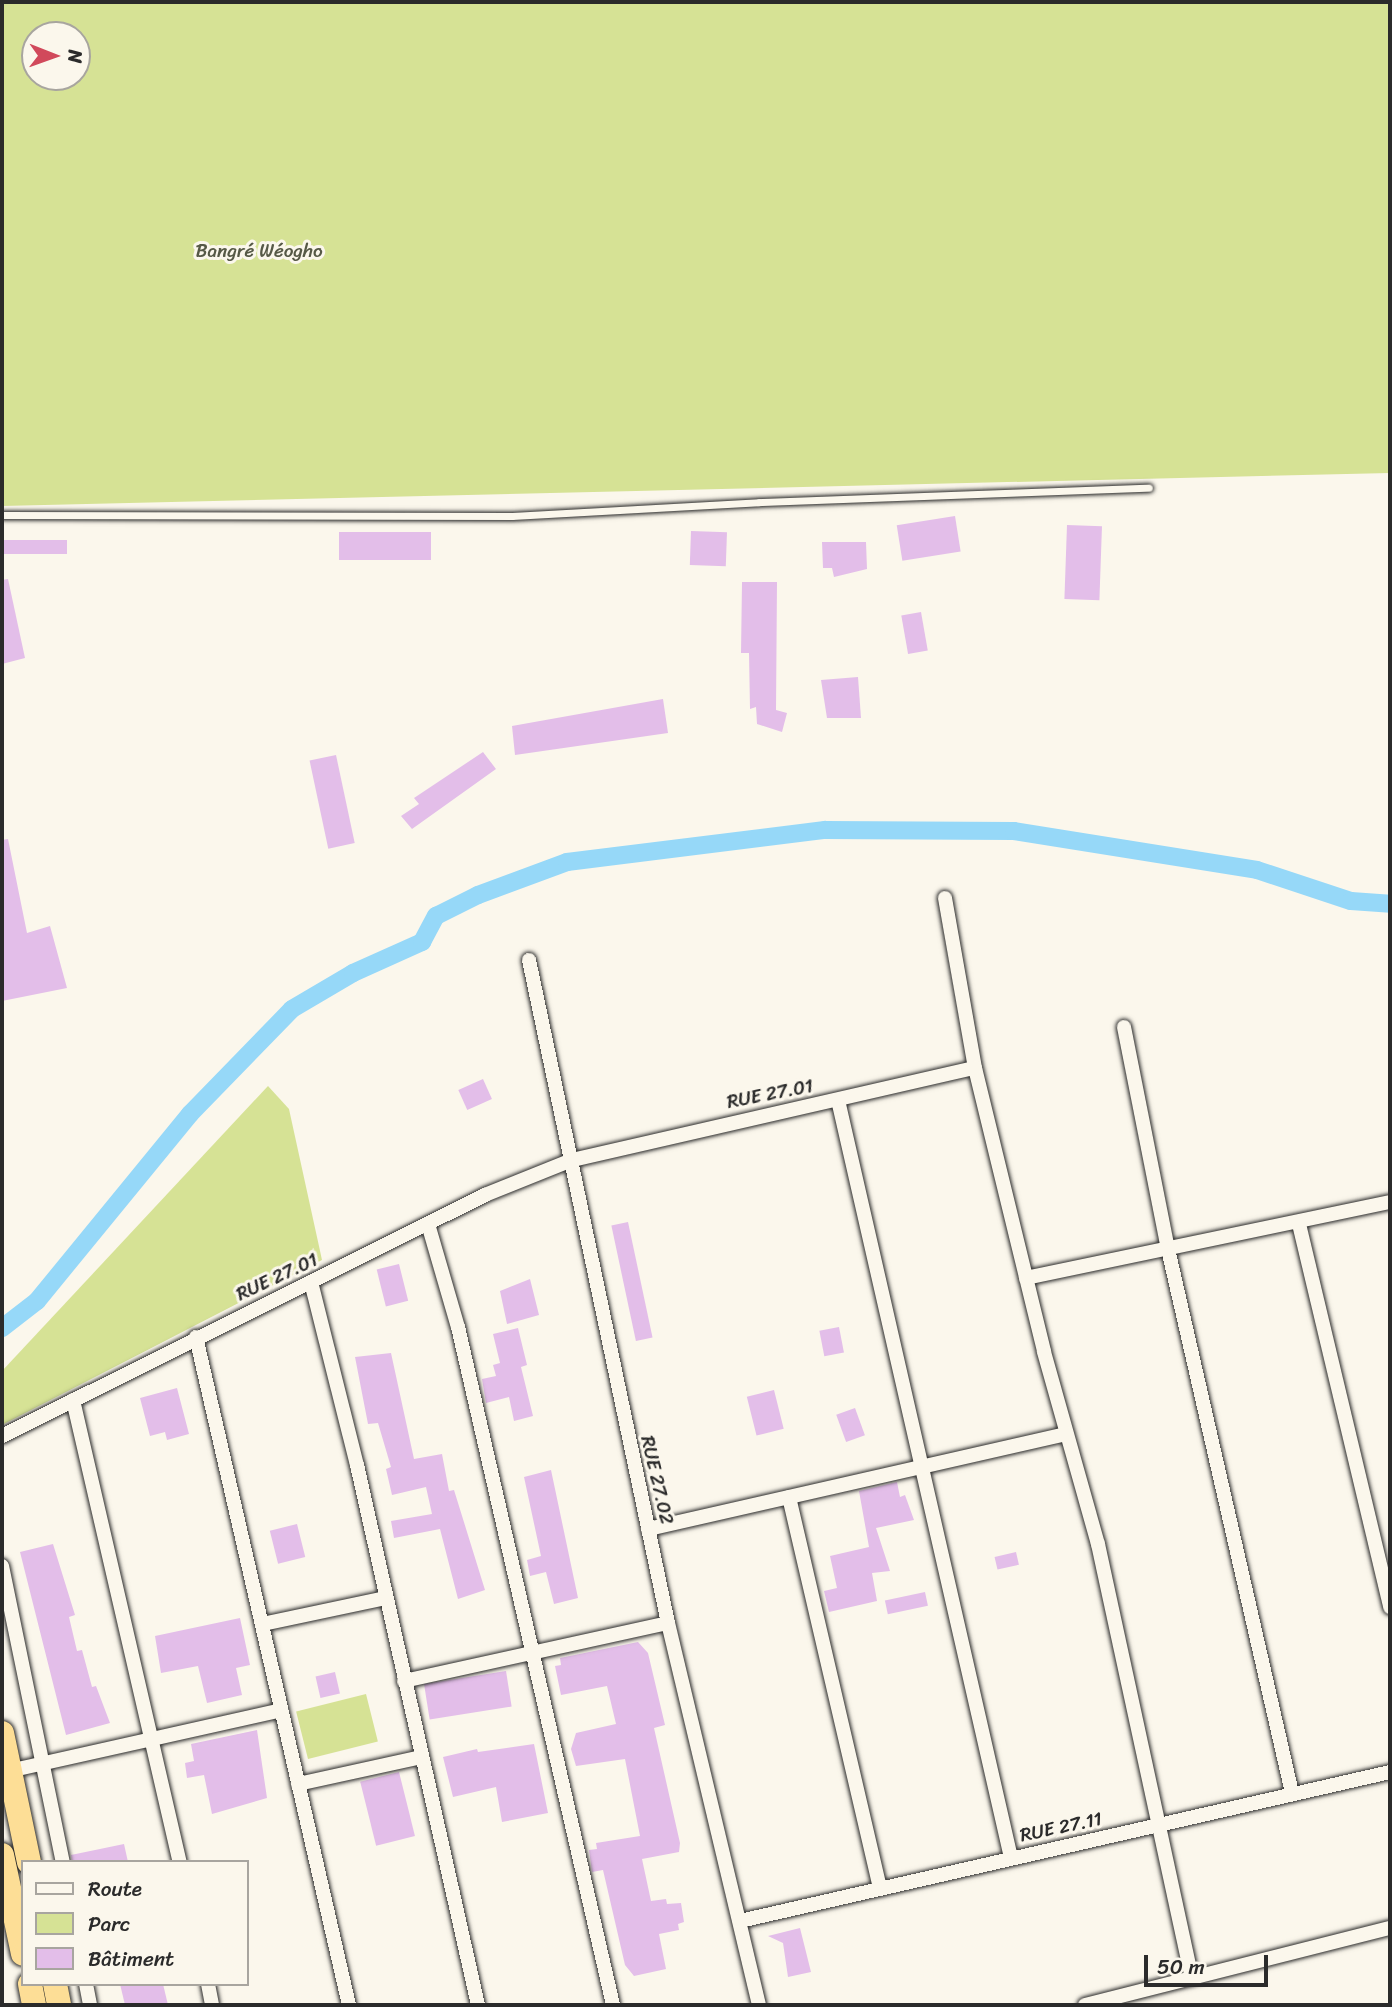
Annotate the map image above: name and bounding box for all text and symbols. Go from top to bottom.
north arrow [21,21,91,91]
text: N [59,49,92,63]
park label: Bangré Wéogho [195,240,323,262]
street label: RUE 27.01 [725,1074,815,1114]
street label: RUE 27.01 [233,1248,321,1306]
street label: RUE 27.02 [636,1434,678,1526]
street label: RUE 27.11 [1018,1807,1104,1847]
legend [21,1860,248,1986]
text: Route [88,1870,142,1908]
text: Parc [88,1905,130,1943]
text: Bâtiment [88,1940,174,1978]
scale bar [1147,1940,1271,1984]
text: 50 m [1157,1948,1205,1986]

